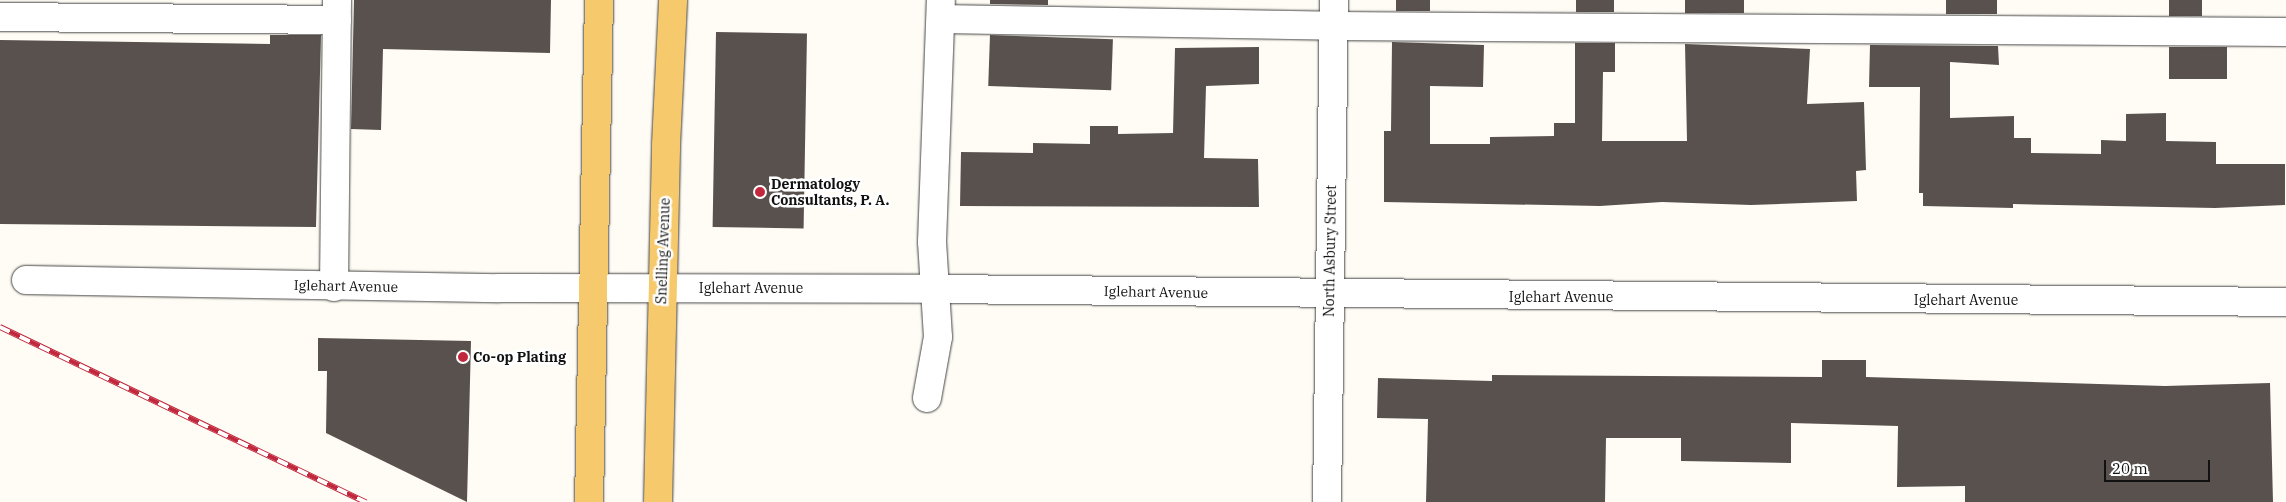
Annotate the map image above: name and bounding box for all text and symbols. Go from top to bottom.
place label: Dermatology Consultants, P. A. [771,176,889,208]
marker: Dermatology Consultants, P. A. [753,185,767,199]
street label: North Asbury Street [1320,185,1340,317]
street label: Snelling Avenue [653,197,673,305]
street label: Iglehart Avenue [294,277,398,295]
street label: Iglehart Avenue [699,280,803,296]
street label: Iglehart Avenue [1104,283,1208,301]
street label: Iglehart Avenue [1509,289,1613,305]
street label: Iglehart Avenue [1914,292,2018,308]
place label: Co-op Plating [473,349,566,365]
marker: Co-op Plating [457,351,469,363]
scale bar [2106,450,2212,482]
text: 20 m [2112,459,2148,478]

